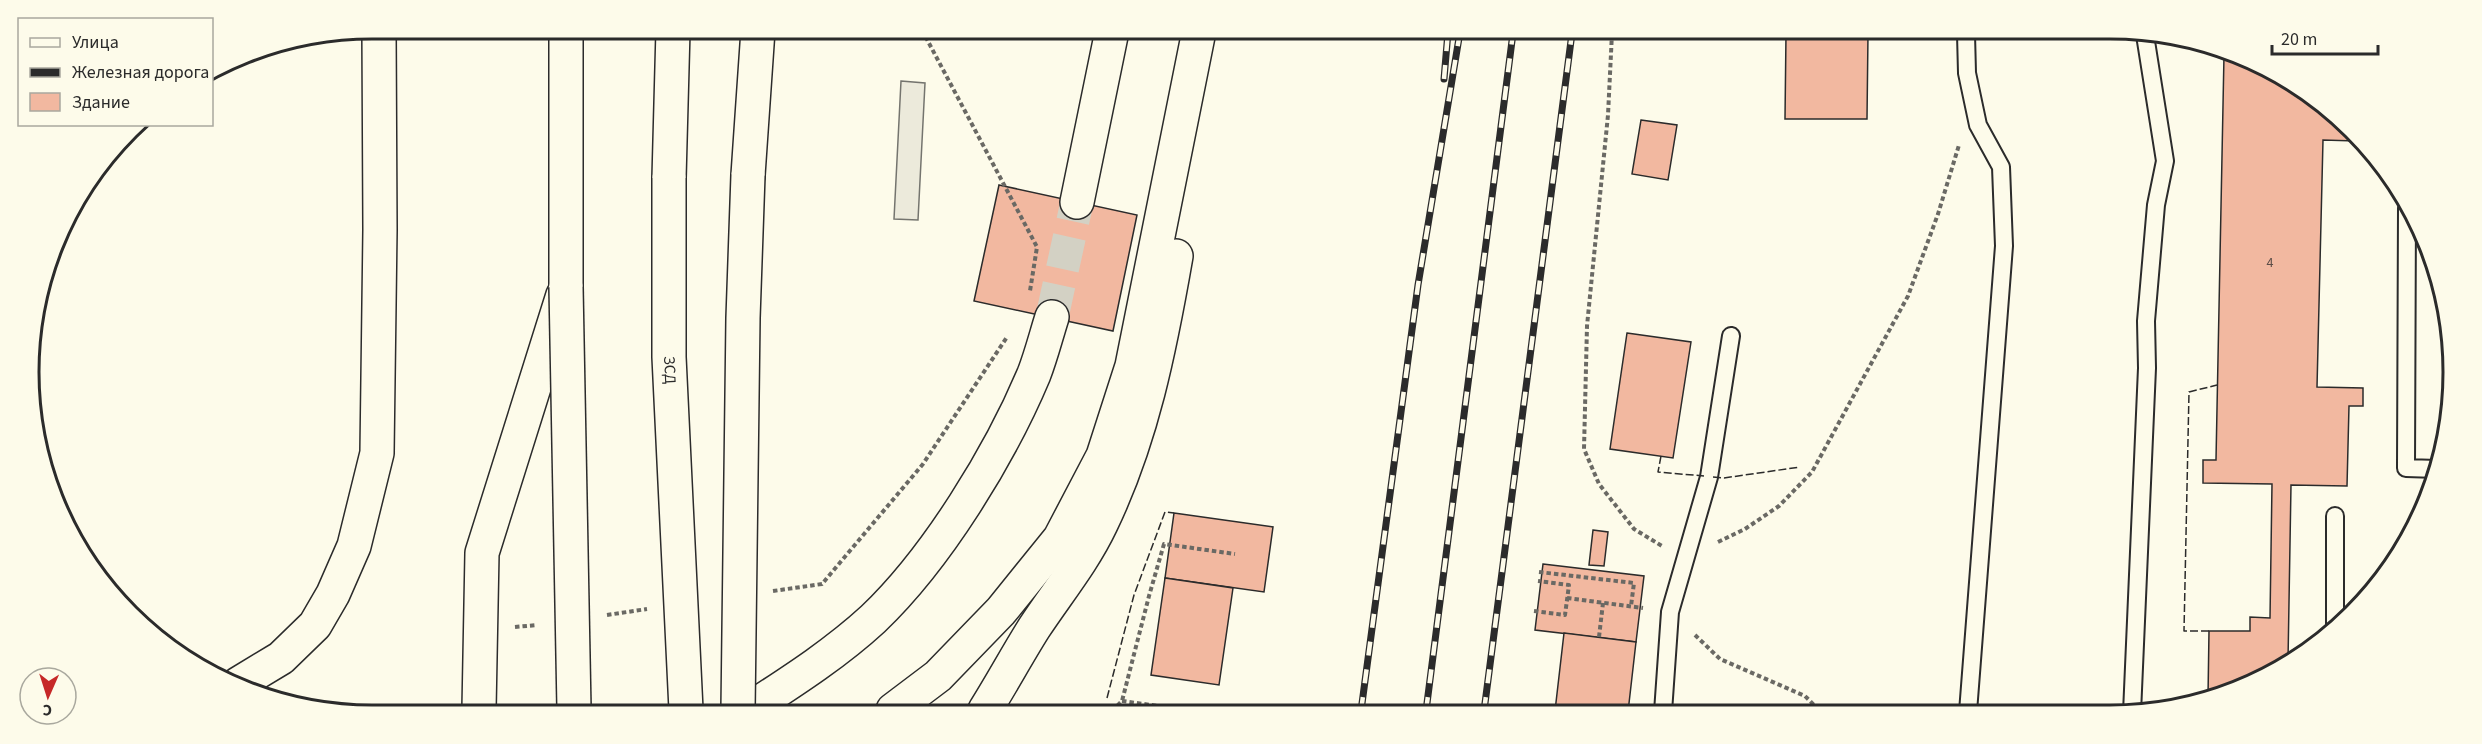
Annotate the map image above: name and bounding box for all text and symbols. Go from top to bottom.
legend [18,18,213,126]
scale bar [2272,18,2378,56]
text: 20 m [2281,27,2317,52]
text: Улица [72,30,119,55]
text: Железная дорога [72,60,209,85]
text: Здание [72,90,130,115]
house number: 4 [2267,253,2274,273]
street label: ЗСД [658,355,681,385]
north arrow [18,666,78,726]
text: С [42,699,52,721]

